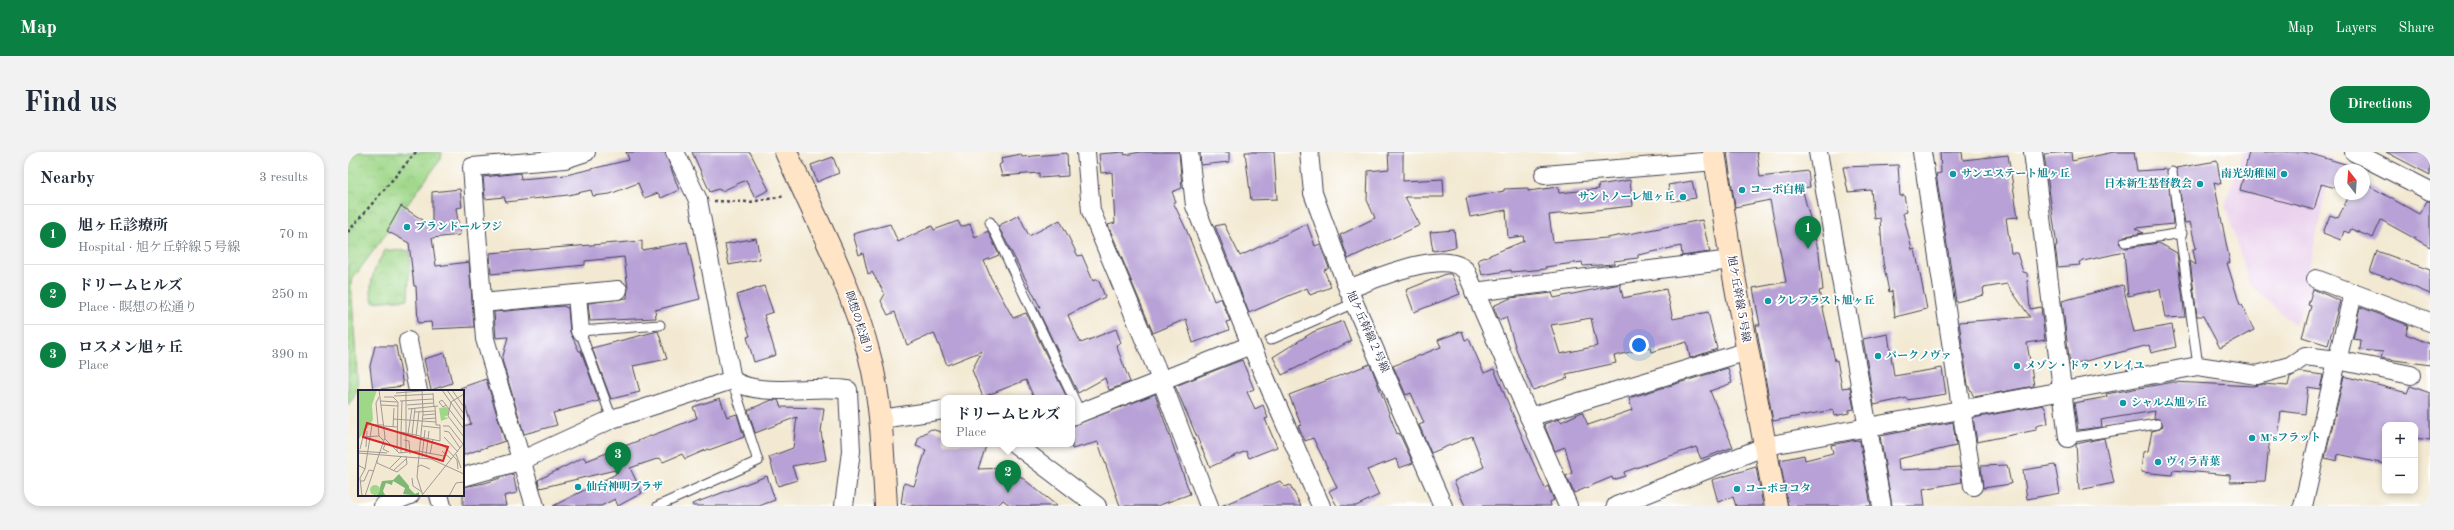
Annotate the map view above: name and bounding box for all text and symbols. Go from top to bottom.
text: Map [20,19,57,38]
text: Map [2288,21,2314,35]
text: Layers [2336,21,2377,35]
text: Share [2399,21,2434,35]
button: Directions [2330,86,2430,123]
text: Find us [24,90,117,118]
north arrow [2334,164,2370,200]
place label: サンエステート旭ヶ丘 [1961,167,2070,180]
place label: 南光幼稚園 [2221,167,2276,180]
marker: サンエステート旭ヶ丘 [1948,169,1958,179]
marker: 南光幼稚園 [2279,169,2289,179]
text: Nearby [40,170,95,187]
text: 3 results [259,171,308,184]
place label: 日本新生基督教会 [2104,177,2192,190]
marker: 日本新生基督教会 [2195,179,2205,189]
place label: コーポ白樺 [1750,183,1805,196]
marker: コーポ白樺 [1737,185,1747,195]
place label: サントノーレ旭ヶ丘 [1578,190,1675,203]
marker: サントノーレ旭ヶ丘 [1678,192,1688,202]
pin: 1 [1795,216,1821,249]
text: 旭ヶ丘診療所 [78,219,168,234]
place label: プランドールフジ [415,221,502,233]
marker: プランドールフジ [402,222,412,232]
text: 1 [49,228,57,241]
text: 70 m [279,228,308,241]
text: Hospital · 旭ケ丘幹線５号線 [78,241,240,254]
street label: 旭ケ丘幹線５号線 [1725,254,1753,343]
text: ドリームヒルズ [78,279,183,294]
text: 2 [49,288,57,301]
text: 250 m [271,288,308,301]
street label: 瞑想の松通り [843,289,875,356]
street label: 旭ケ丘幹線２号線 [1344,289,1392,374]
place label: クレフラスト旭ヶ丘 [1776,294,1875,307]
marker: クレフラスト旭ヶ丘 [1763,296,1773,306]
text: Place · 瞑想の松通り [78,301,197,314]
your location [1629,335,1649,355]
text: ロスメン旭ヶ丘 [78,341,183,356]
text: 3 [49,348,57,361]
text: 390 m [271,348,308,361]
place label: パークノヴァ [1885,349,1952,362]
marker: パークノヴァ [1873,351,1883,361]
text: Place [78,359,108,372]
place label: メゾン・ドゥ・ソレイユ [2025,359,2144,372]
marker: メゾン・ドゥ・ソレイユ [2012,361,2022,371]
inset map [358,390,464,496]
popup [941,395,1075,447]
place label: シャルム旭ヶ丘 [2131,396,2207,409]
marker: シャルム旭ヶ丘 [2118,398,2128,408]
text: ドリームヒルズ [956,408,1060,423]
map controls [2382,422,2418,494]
button: + [2382,422,2418,458]
text: Place [956,426,986,439]
place label: M'sフラット [2260,432,2321,444]
marker: M'sフラット [2247,433,2257,443]
pin: 3 [605,442,631,475]
place label: ヴィラ青葉 [2166,455,2220,468]
marker: ヴィラ青葉 [2153,457,2163,467]
button: − [2382,458,2418,494]
pin: 2 [995,460,1021,493]
place label: 仙台神明プラザ [586,480,663,493]
marker: 仙台神明プラザ [573,482,583,492]
place label: コーポヨコタ [1745,483,1811,495]
marker: コーポヨコタ [1732,484,1742,494]

